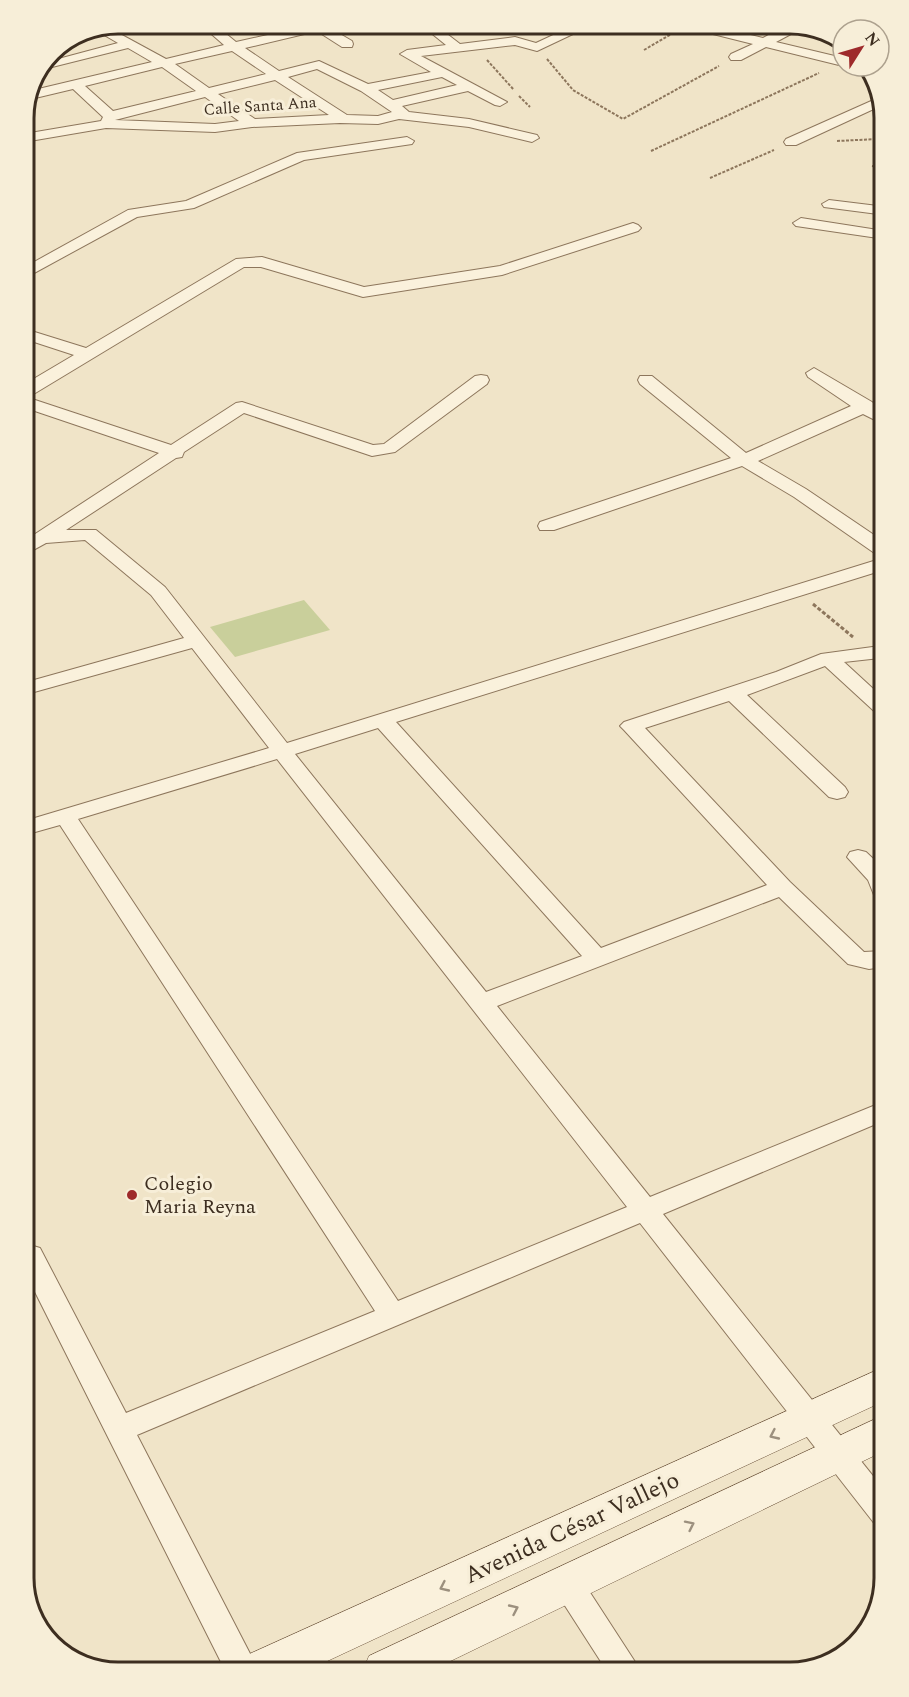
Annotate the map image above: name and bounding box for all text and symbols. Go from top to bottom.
north arrow [831,18,891,78]
text: N [859,27,886,52]
street label: Calle Santa Ana [203,90,317,122]
place label: Colegio Maria Reyna [144,1169,256,1222]
marker: Colegio Maria Reyna [125,1188,139,1202]
one-way arrow [769,1427,780,1439]
street label: Avenida César Vallejo [458,1462,686,1594]
one-way arrow [683,1521,694,1533]
one-way arrow [440,1579,451,1591]
one-way arrow [507,1605,518,1617]

